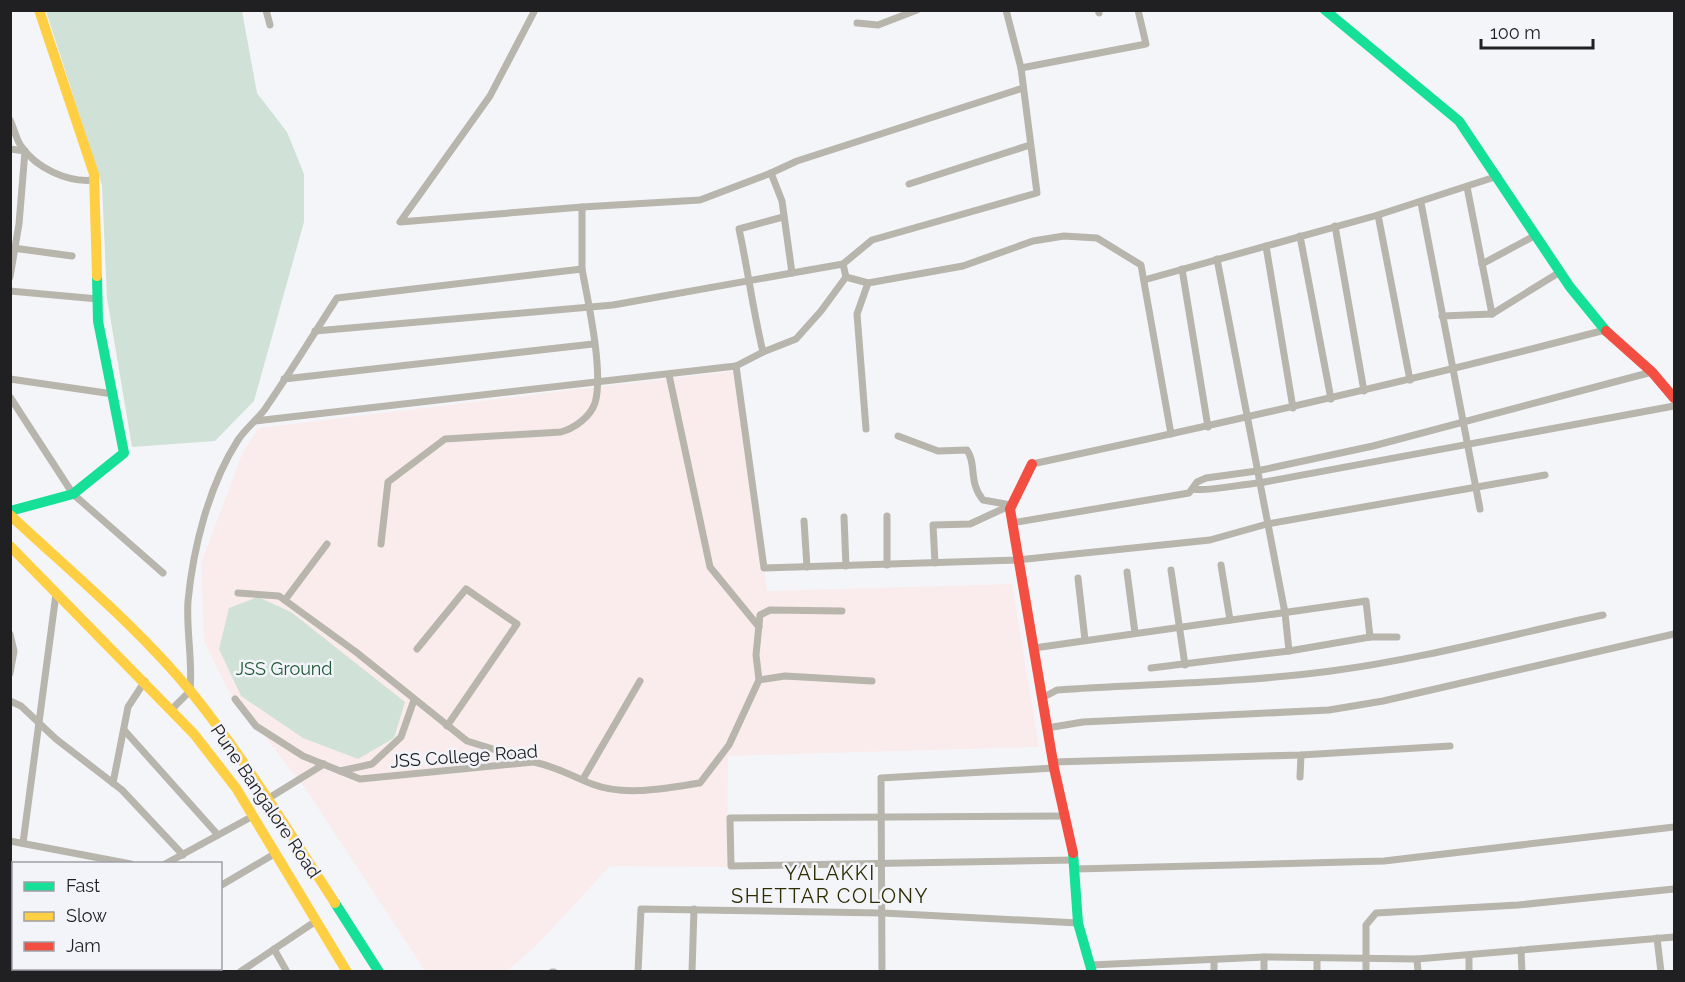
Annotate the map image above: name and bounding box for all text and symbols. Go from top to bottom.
scale bar [1481,12,1594,50]
text: 100 m [1490,22,1541,43]
park label: JSS Ground [235,658,333,679]
street label: Pune Bangalore Road [207,720,325,882]
street label: JSS College Road [389,740,539,772]
district label: YALAKKI SHETTAR COLONY [731,861,929,908]
legend [12,862,222,970]
text: Fast [66,875,100,896]
text: Slow [66,905,107,926]
text: Jam [66,935,101,956]

